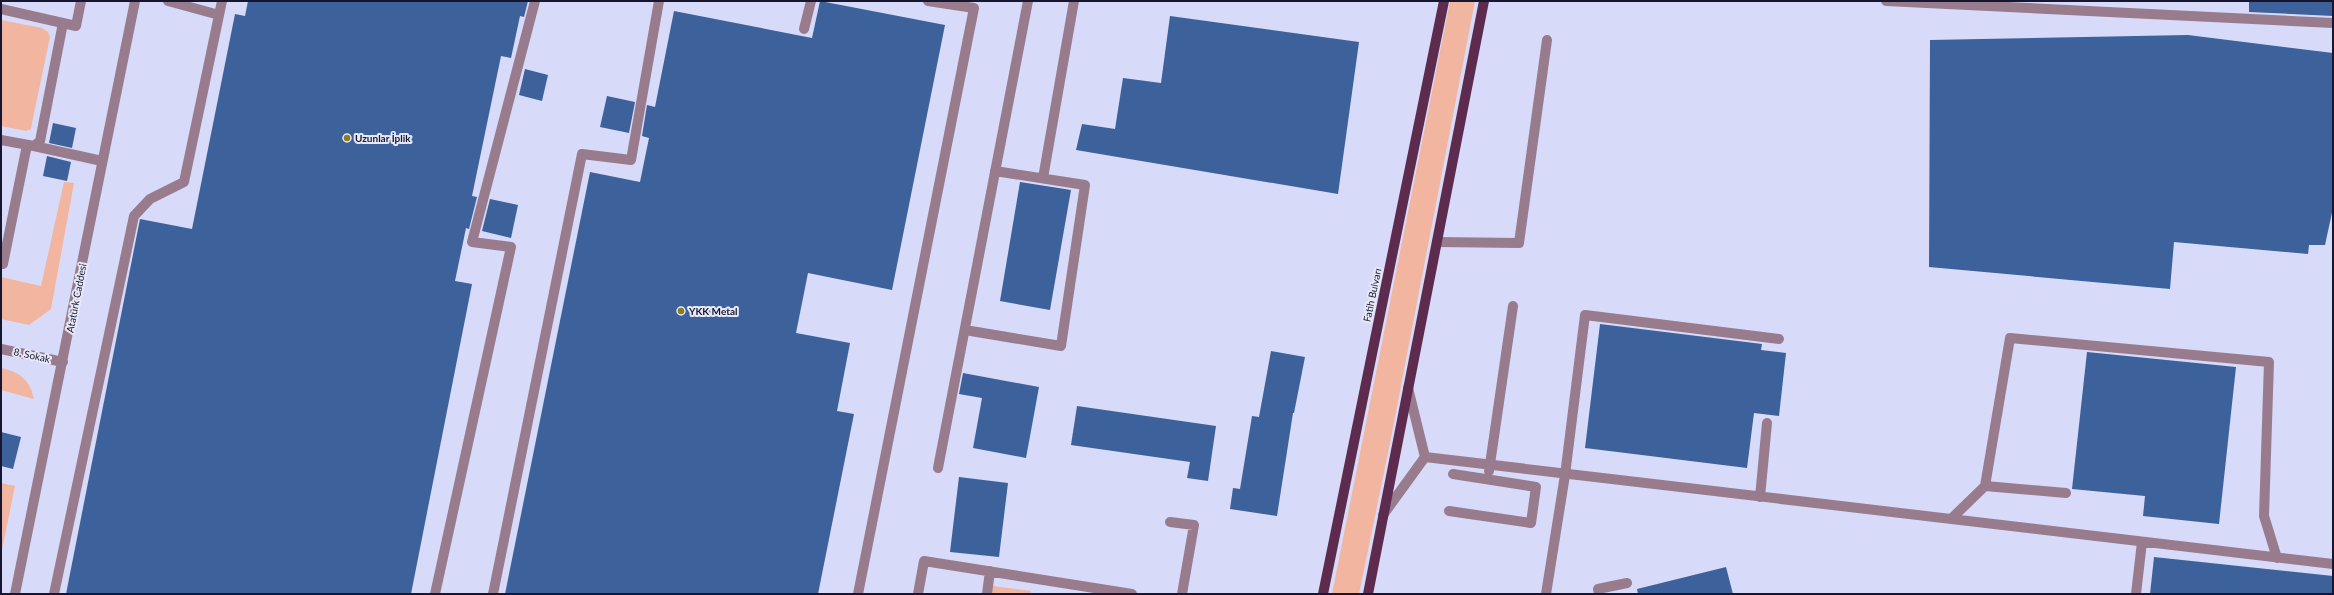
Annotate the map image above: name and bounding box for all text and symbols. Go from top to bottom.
place label: Uzunlar İplik [355,132,411,144]
marker: Uzunlar İplik [342,133,352,143]
street label: Atatürk Caddesi [63,262,89,334]
street label: Fatih Bulvarı [1360,267,1384,323]
place label: YKK Metal [688,305,738,317]
marker: YKK Metal [676,306,686,316]
street label: 8. Sokak [13,345,52,365]

